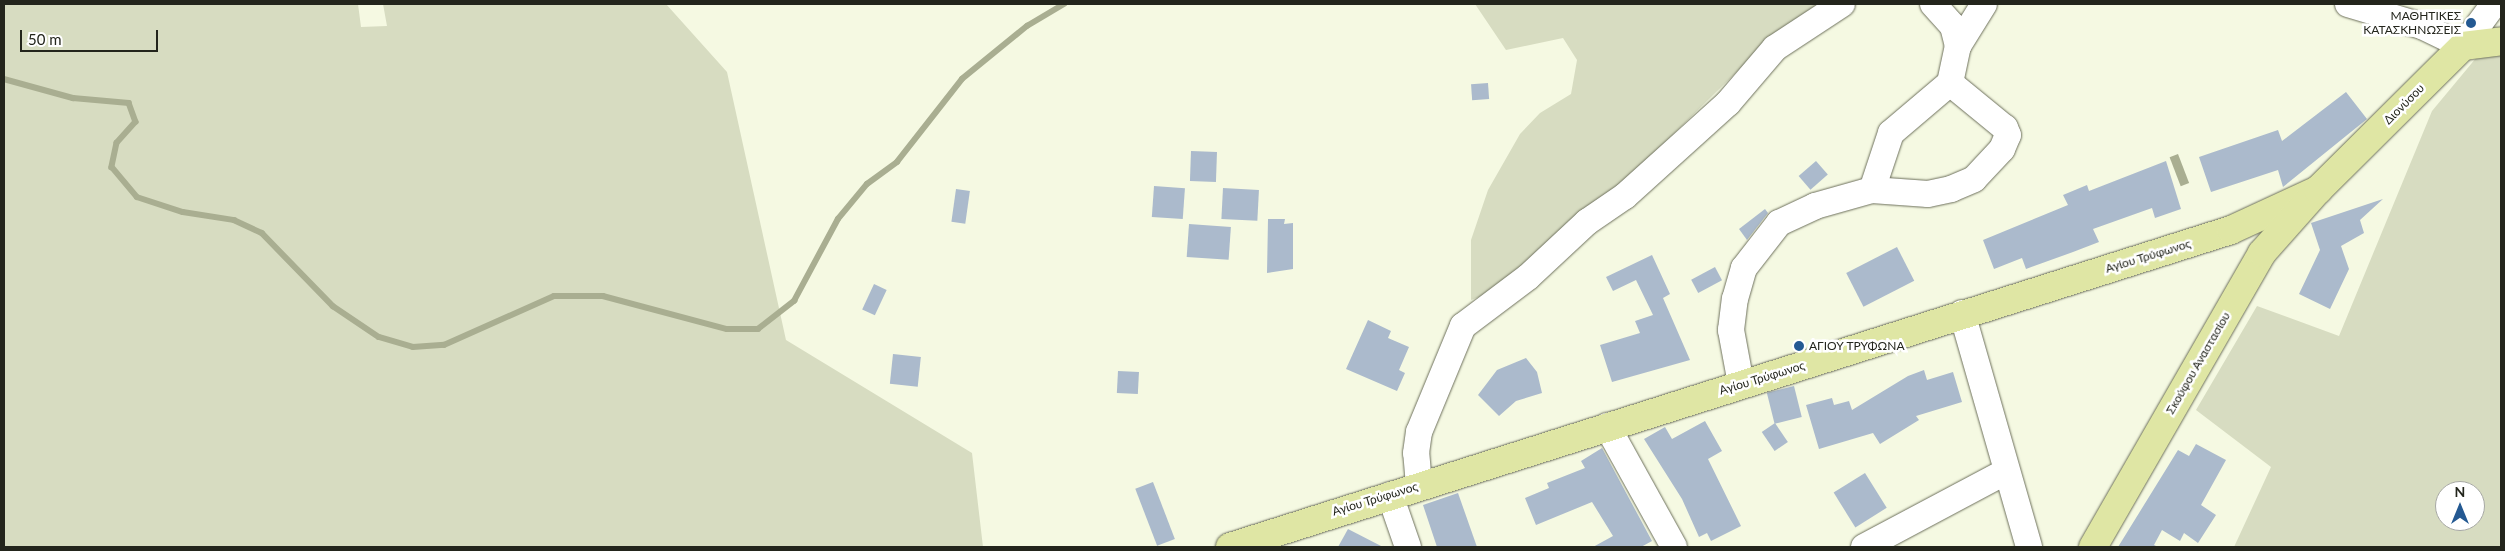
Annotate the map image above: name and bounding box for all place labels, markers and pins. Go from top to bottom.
place label: ΜΑΘΗΤΙΚΕΣ ΚΑΤΑΣΚΗΝΏΣΕΙΣ [2363,9,2461,37]
marker: ΜΑΘΗΤΙΚΕΣ ΚΑΤΑΣΚΗΝΏΣΕΙΣ [2465,17,2477,29]
place label: ΑΓΙΟΥ ΤΡΥΦΩΝΑ [1809,339,1905,353]
marker: ΑΓΙΟΥ ΤΡΥΦΩΝΑ [1793,340,1805,352]

